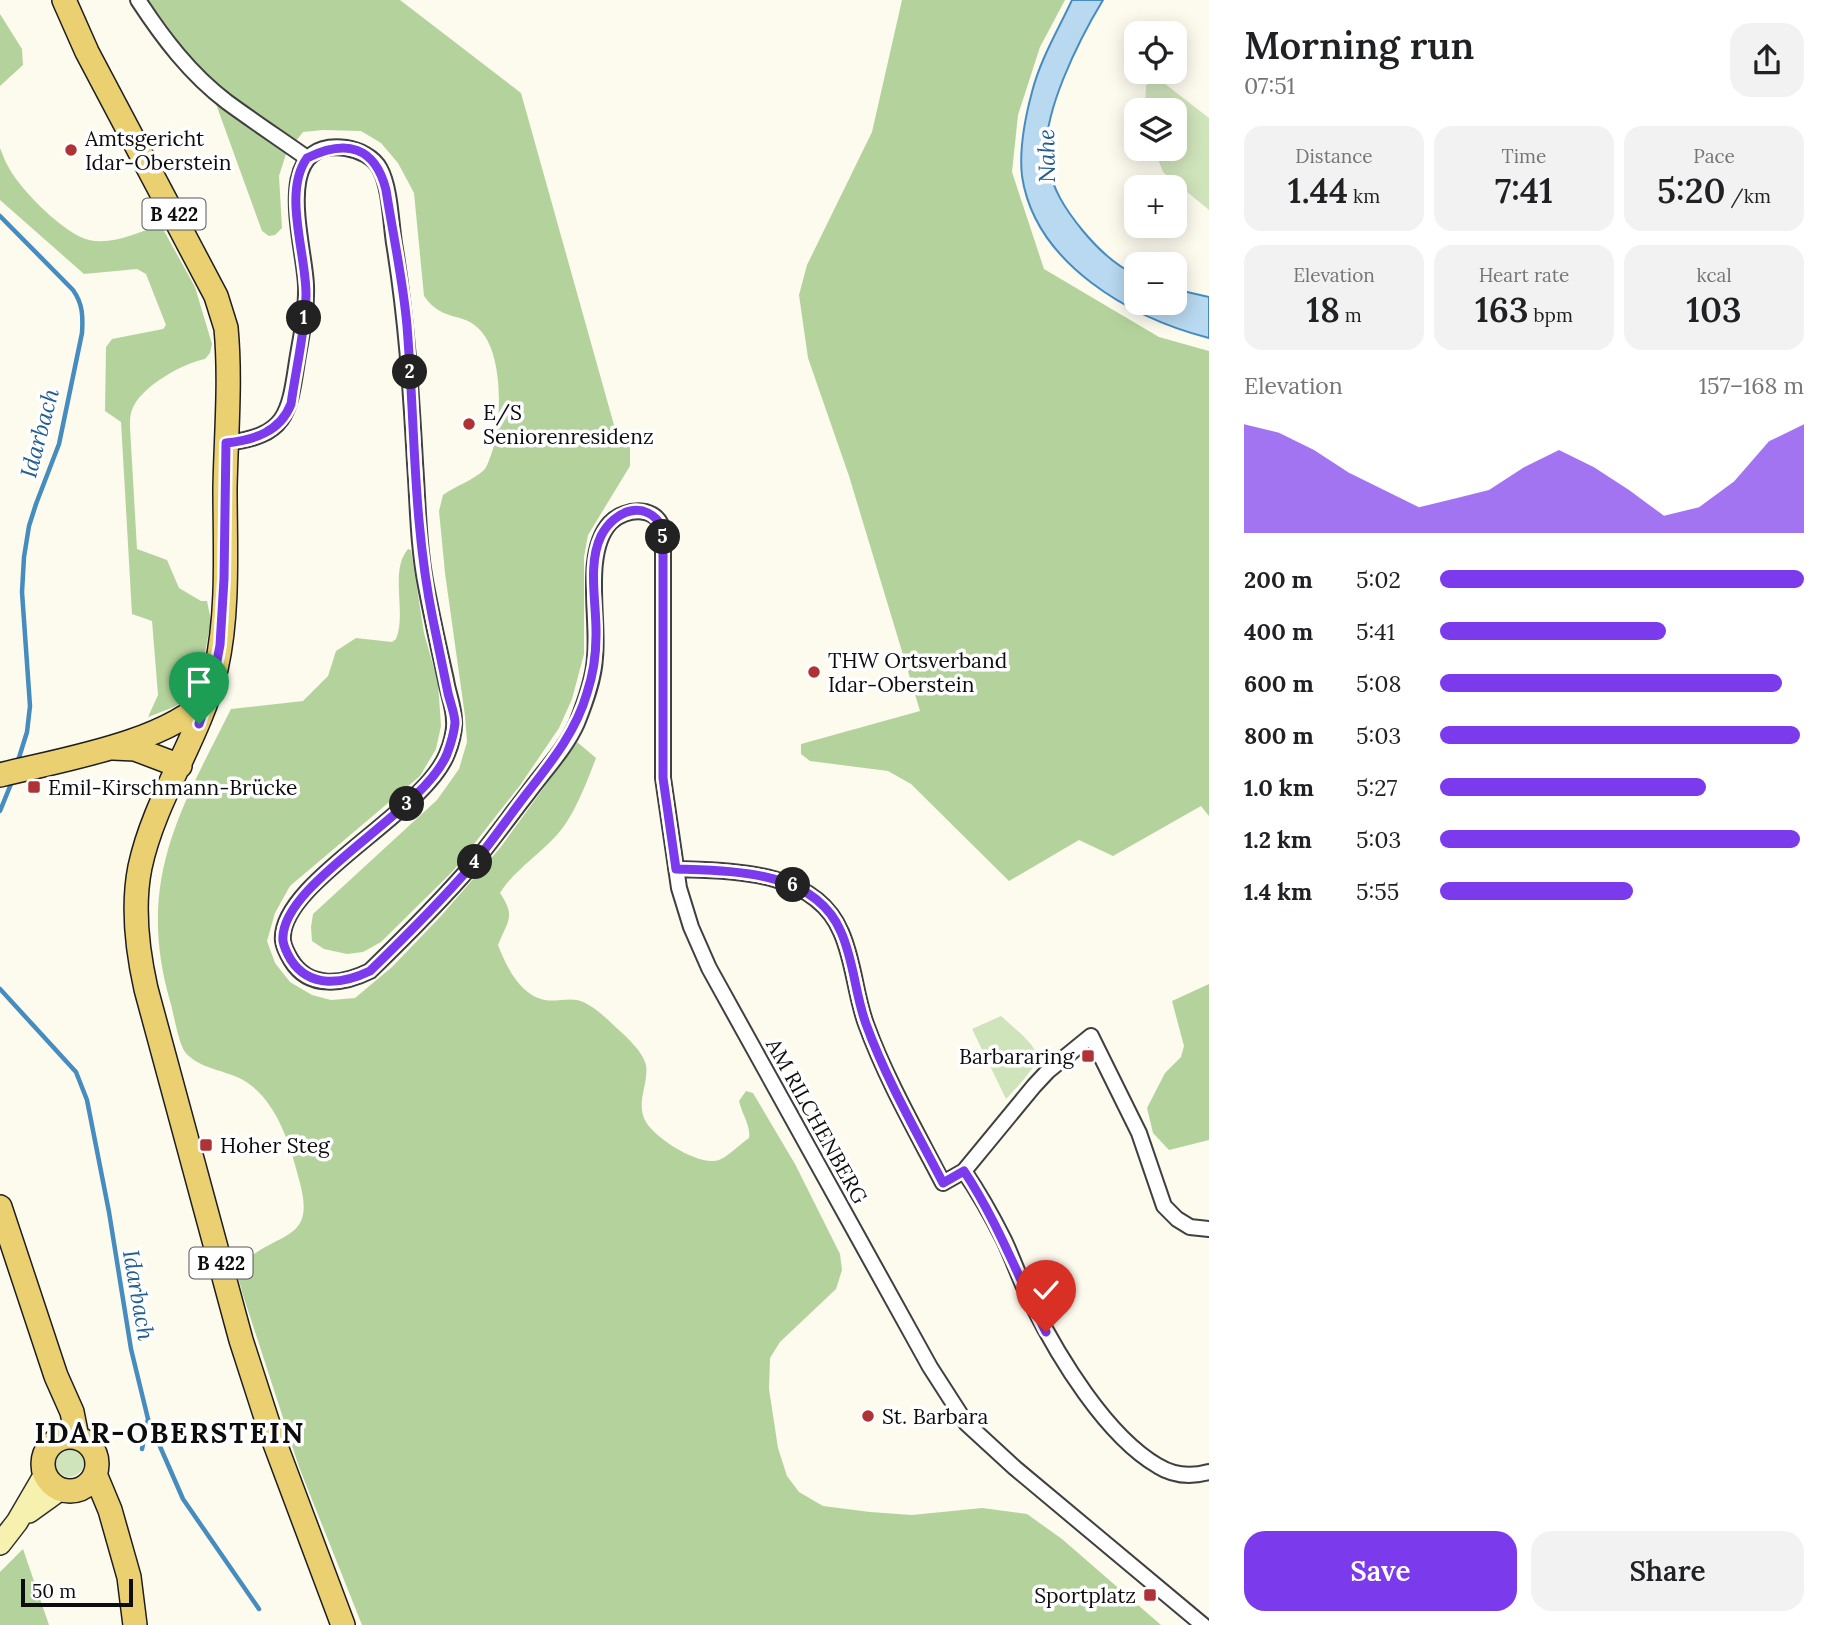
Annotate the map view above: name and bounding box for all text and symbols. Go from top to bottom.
map controls [1124,21,1187,315]
button: locate [1124,21,1187,84]
text: Morning run [1244,21,1474,69]
button: share [1730,23,1804,97]
text: 07:51 [1244,71,1295,100]
button: layers [1124,98,1187,161]
place label: Amtsgericht Idar-Oberstein [84,125,232,176]
water label: Nahe [1031,129,1061,183]
marker: Amtsgericht Idar-Oberstein [63,142,79,158]
text: Distance [1295,144,1373,168]
text: Time [1502,144,1546,168]
text: Pace [1693,144,1735,168]
text: 1.44 [1288,168,1348,213]
text: 7:41 [1495,168,1553,213]
text: 5:20 [1657,168,1726,213]
button: + [1124,175,1187,238]
text: km [1348,184,1380,208]
text: /km [1726,184,1771,208]
road number: B 422 [142,198,206,230]
button: − [1124,252,1187,315]
text: Elevation [1293,263,1375,287]
text: Heart rate [1479,263,1569,287]
text: kcal [1696,263,1732,287]
text: 18 [1306,287,1340,332]
text: 163 [1475,287,1529,332]
text: 103 [1686,287,1742,332]
pin: 1 [286,300,322,336]
text: m [1340,303,1362,327]
text: bpm [1529,303,1573,327]
text: 1 [300,305,307,329]
pin: 2 [392,354,428,390]
text: 2 [404,359,415,383]
text: Elevation [1244,371,1343,400]
text: 157–168 m [1699,371,1804,400]
water label: Idarbach [13,385,65,481]
place label: E/S Seniorenresidenz [483,399,654,450]
marker: E/S Seniorenresidenz [461,416,477,432]
pin: 5 [646,520,680,554]
text: 5 [657,524,668,548]
text: 200 m [1244,565,1313,594]
text: 5:02 [1356,565,1401,594]
text: 400 m [1244,617,1313,646]
text: 5:41 [1356,617,1395,646]
place label: THW Ortsverband Idar-Oberstein [828,647,1007,698]
pin [169,652,229,724]
icon: arrive [180,663,218,701]
marker: THW Ortsverband Idar-Oberstein [806,664,822,680]
text: 600 m [1244,669,1314,698]
text: 5:08 [1356,669,1402,698]
text: 800 m [1244,721,1314,750]
text: 5:03 [1356,721,1401,750]
text: 1.0 km [1244,773,1314,802]
text: 5:27 [1356,773,1397,802]
place label: Emil-Kirschmann-Brücke [48,774,297,801]
marker: Emil-Kirschmann-Brücke [26,779,42,795]
pin: 3 [390,786,424,822]
text: 3 [401,791,412,815]
text: 1.2 km [1244,825,1312,854]
text: 5:03 [1356,825,1401,854]
pin: 4 [458,844,492,880]
text: 4 [469,849,480,873]
pin: 6 [776,868,810,903]
text: 6 [787,872,798,896]
text: 1.4 km [1244,877,1312,906]
text: 5:55 [1356,877,1399,906]
street label: AM RILCHENBERG [760,1033,874,1209]
place label: Barbararing [959,1043,1074,1070]
marker: Barbararing [1080,1048,1096,1064]
place label: Hoher Steg [220,1132,330,1159]
marker: Hoher Steg [198,1137,214,1153]
water label: Idarbach [117,1247,161,1343]
road number: B 422 [190,1247,252,1278]
pin [1016,1260,1076,1332]
icon: check [1027,1271,1065,1309]
place label: St. Barbara [882,1403,989,1430]
marker: St. Barbara [860,1408,876,1424]
district label: IDAR-OBERSTEIN [34,1415,306,1451]
button: Save [1244,1531,1517,1611]
button: Share [1531,1531,1804,1611]
scale bar [21,1576,133,1608]
text: 50 m [32,1579,76,1603]
place label: Sportplatz [1034,1582,1136,1609]
marker: Sportplatz [1142,1587,1158,1603]

